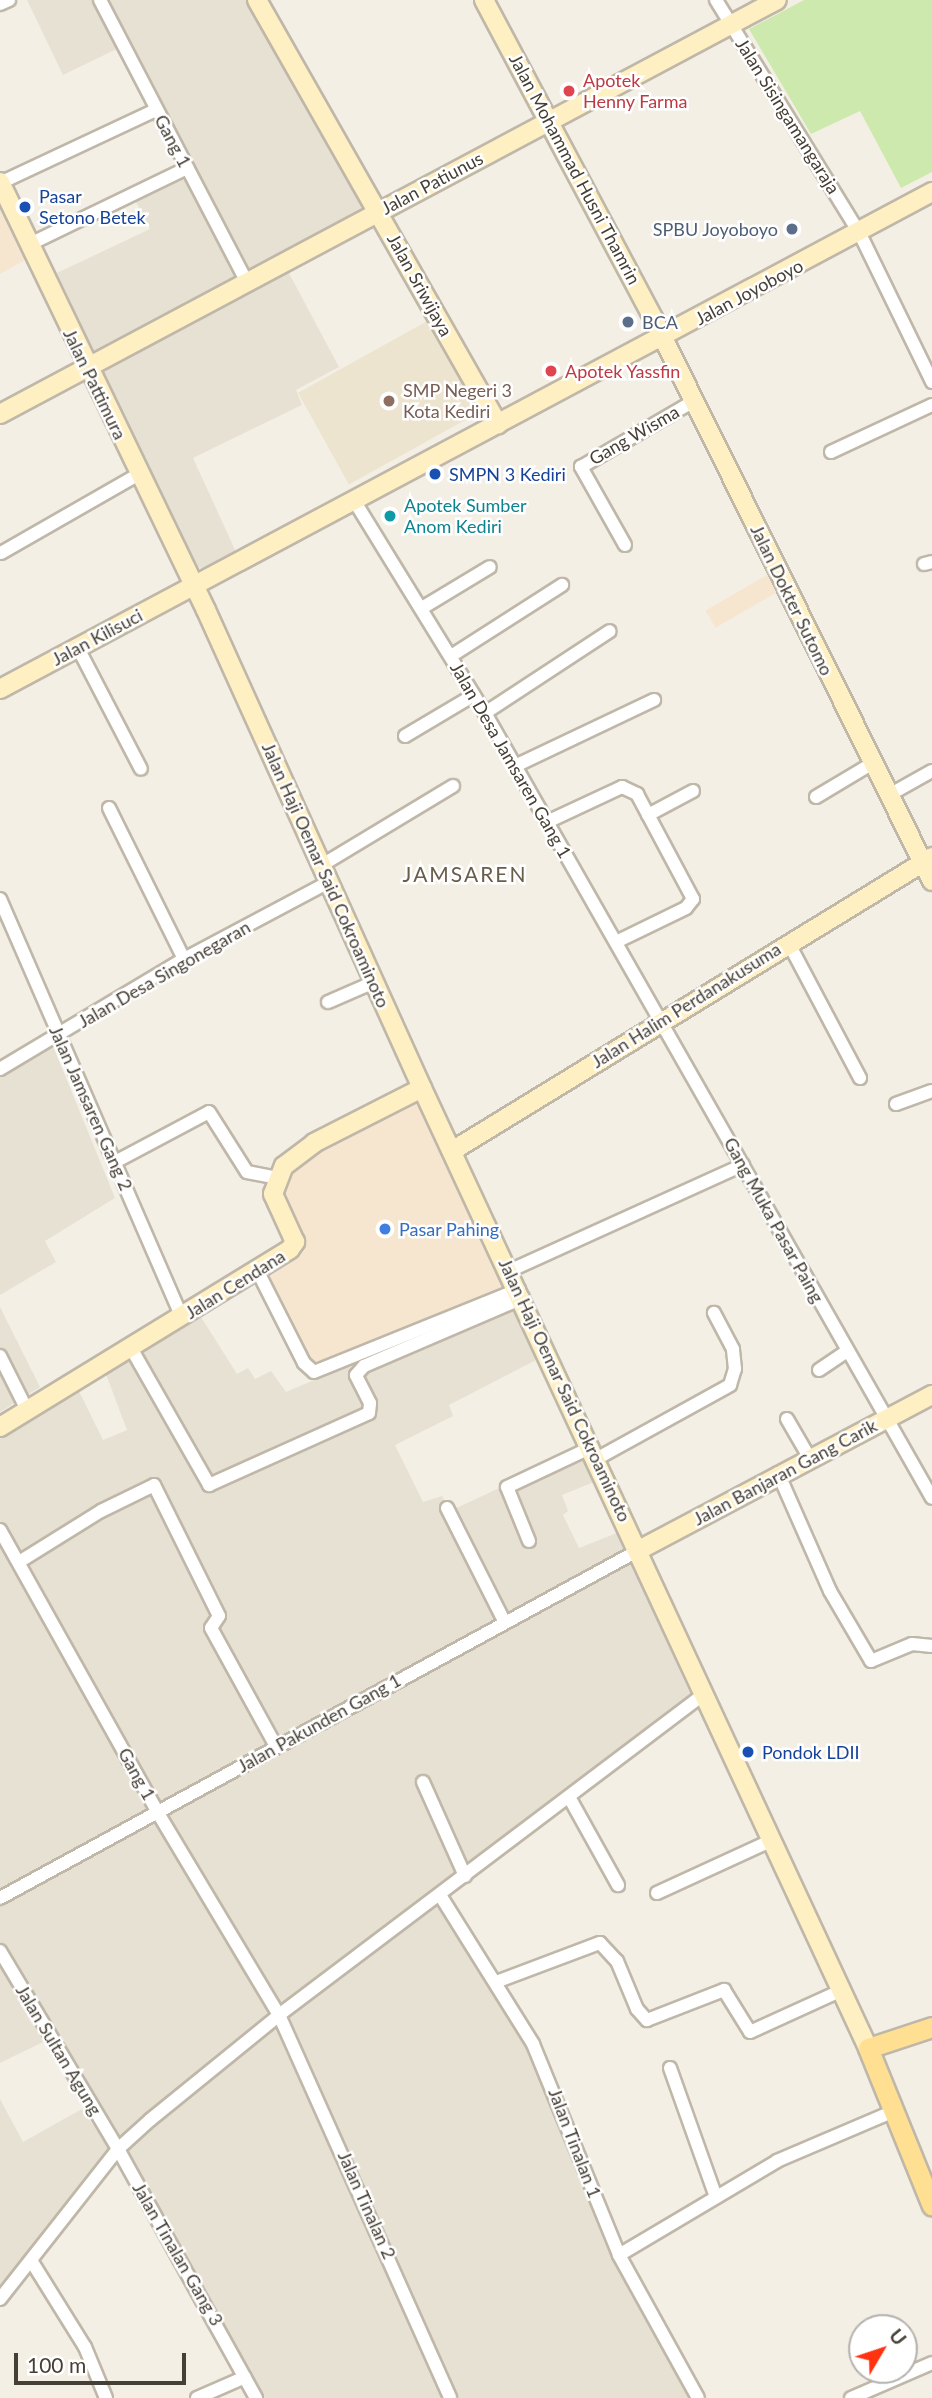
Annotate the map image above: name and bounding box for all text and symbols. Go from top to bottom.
street label: Jalan Sisingamangaraja [731,34,845,198]
street label: Jalan Mohammad Husni Thamrin [505,50,645,288]
place label: Apotek Henny Farma [583,70,688,112]
marker: Apotek Henny Farma [561,83,577,99]
street label: Gang 1 [150,111,196,171]
street label: Jalan Patiunus [377,147,487,219]
place label: Pasar Setono Betek [39,186,146,228]
marker: Pasar Setono Betek [17,199,33,215]
place label: SPBU Joyoboyo [652,218,778,240]
marker: SPBU Joyoboyo [784,221,800,237]
street label: Jalan Sriwijaya [383,230,457,340]
street label: Jalan Joyoboyo [691,254,807,330]
place label: BCA [642,311,678,333]
marker: BCA [620,314,636,330]
street label: Jalan Pattimura [59,325,131,443]
place label: Apotek Yassfin [565,360,681,382]
marker: Apotek Yassfin [543,363,559,379]
place label: SMP Negeri 3 Kota Kediri [403,380,513,422]
marker: SMP Negeri 3 Kota Kediri [381,393,397,409]
street label: Gang Wisma [585,401,683,469]
place label: SMPN 3 Kediri [449,463,566,485]
marker: SMPN 3 Kediri [427,466,443,482]
place label: Apotek Sumber Anom Kediri [404,495,527,538]
marker: Apotek Sumber Anom Kediri [382,508,398,524]
street label: Jalan Dokter Sutomo [746,521,838,679]
street label: Jalan Kilisuci [48,604,146,670]
street label: Jalan Desa Jamsaren Gang 1 [446,658,576,862]
street label: Jalan Haji Oemar Said Cokroaminoto [257,739,395,1011]
district label: JAMSAREN [403,861,527,887]
street label: Jalan Desa Singonegaran [74,916,254,1032]
street label: Jalan Halim Perdanakusuma [587,938,785,1072]
street label: Jalan Jamsaren Gang 2 [45,1022,137,1194]
street label: Gang Muka Pasar Paing [719,1133,829,1307]
place label: Pasar Pahing [399,1218,500,1240]
marker: Pasar Pahing [377,1221,393,1237]
street label: Jalan Cendana [181,1245,289,1323]
street label: Jalan Haji Oemar Said Cokroaminoto [494,1255,636,1525]
street label: Jalan Banjaran Gang Carik [690,1414,880,1530]
street label: Jalan Pakunden Gang 1 [234,1669,404,1777]
place label: Pondok LDII [762,1741,860,1763]
street label: Gang 1 [114,1744,160,1804]
marker: Pondok LDII [740,1744,756,1760]
street label: Jalan Sultan Agung [11,1981,107,2119]
street label: Jalan Tinalan 1 [544,2085,606,2201]
street label: Jalan Tinalan 2 [334,2148,400,2262]
street label: Jalan Tinalan Gang 3 [128,2178,228,2330]
north arrow [848,2314,918,2384]
text: U [885,2324,912,2349]
scale bar [18,2338,189,2382]
text: 100 m [27,2352,86,2377]

